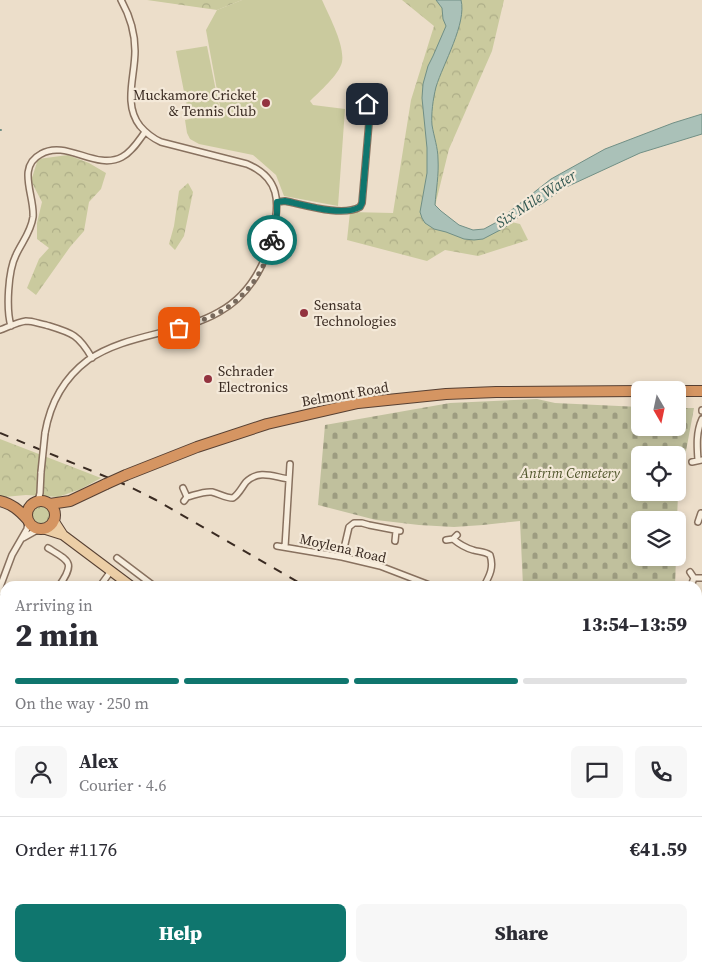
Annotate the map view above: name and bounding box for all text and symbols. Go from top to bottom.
pin [346,83,388,125]
place label: Muckamore Cricket & Tennis Club [133,85,256,121]
icon: home [353,90,381,118]
marker: Muckamore Cricket & Tennis Club [260,97,272,109]
water label: Six Mile Water [491,164,581,233]
courier [247,215,297,265]
icon: bike [258,226,286,254]
place label: Sensata Technologies [314,295,396,331]
pin [158,307,200,349]
marker: Sensata Technologies [298,307,310,319]
icon: bag [165,314,193,342]
place label: Schrader Electronics [218,361,288,397]
marker: Schrader Electronics [202,373,214,385]
street label: Belmont Road [300,376,390,412]
north arrow [631,381,686,436]
map controls [631,381,686,566]
button: locate [631,446,686,501]
park label: Antrim Cemetery [519,463,620,483]
button: layers [631,511,686,566]
street label: Moylena Road [298,528,389,568]
text: Arriving in [15,594,93,616]
text: 13:54–13:59 [582,611,687,637]
text: 2 min [15,613,98,657]
text: On the way · 250 m [15,692,149,714]
button: person [15,746,67,798]
button: chat [571,746,623,798]
button: phone [635,746,687,798]
text: Alex [79,748,118,774]
text: Courier · 4.6 [79,774,167,796]
text: Order #1176 [15,836,117,862]
text: €41.59 [630,836,687,862]
button: Help [15,904,346,962]
button: Share [356,904,687,962]

